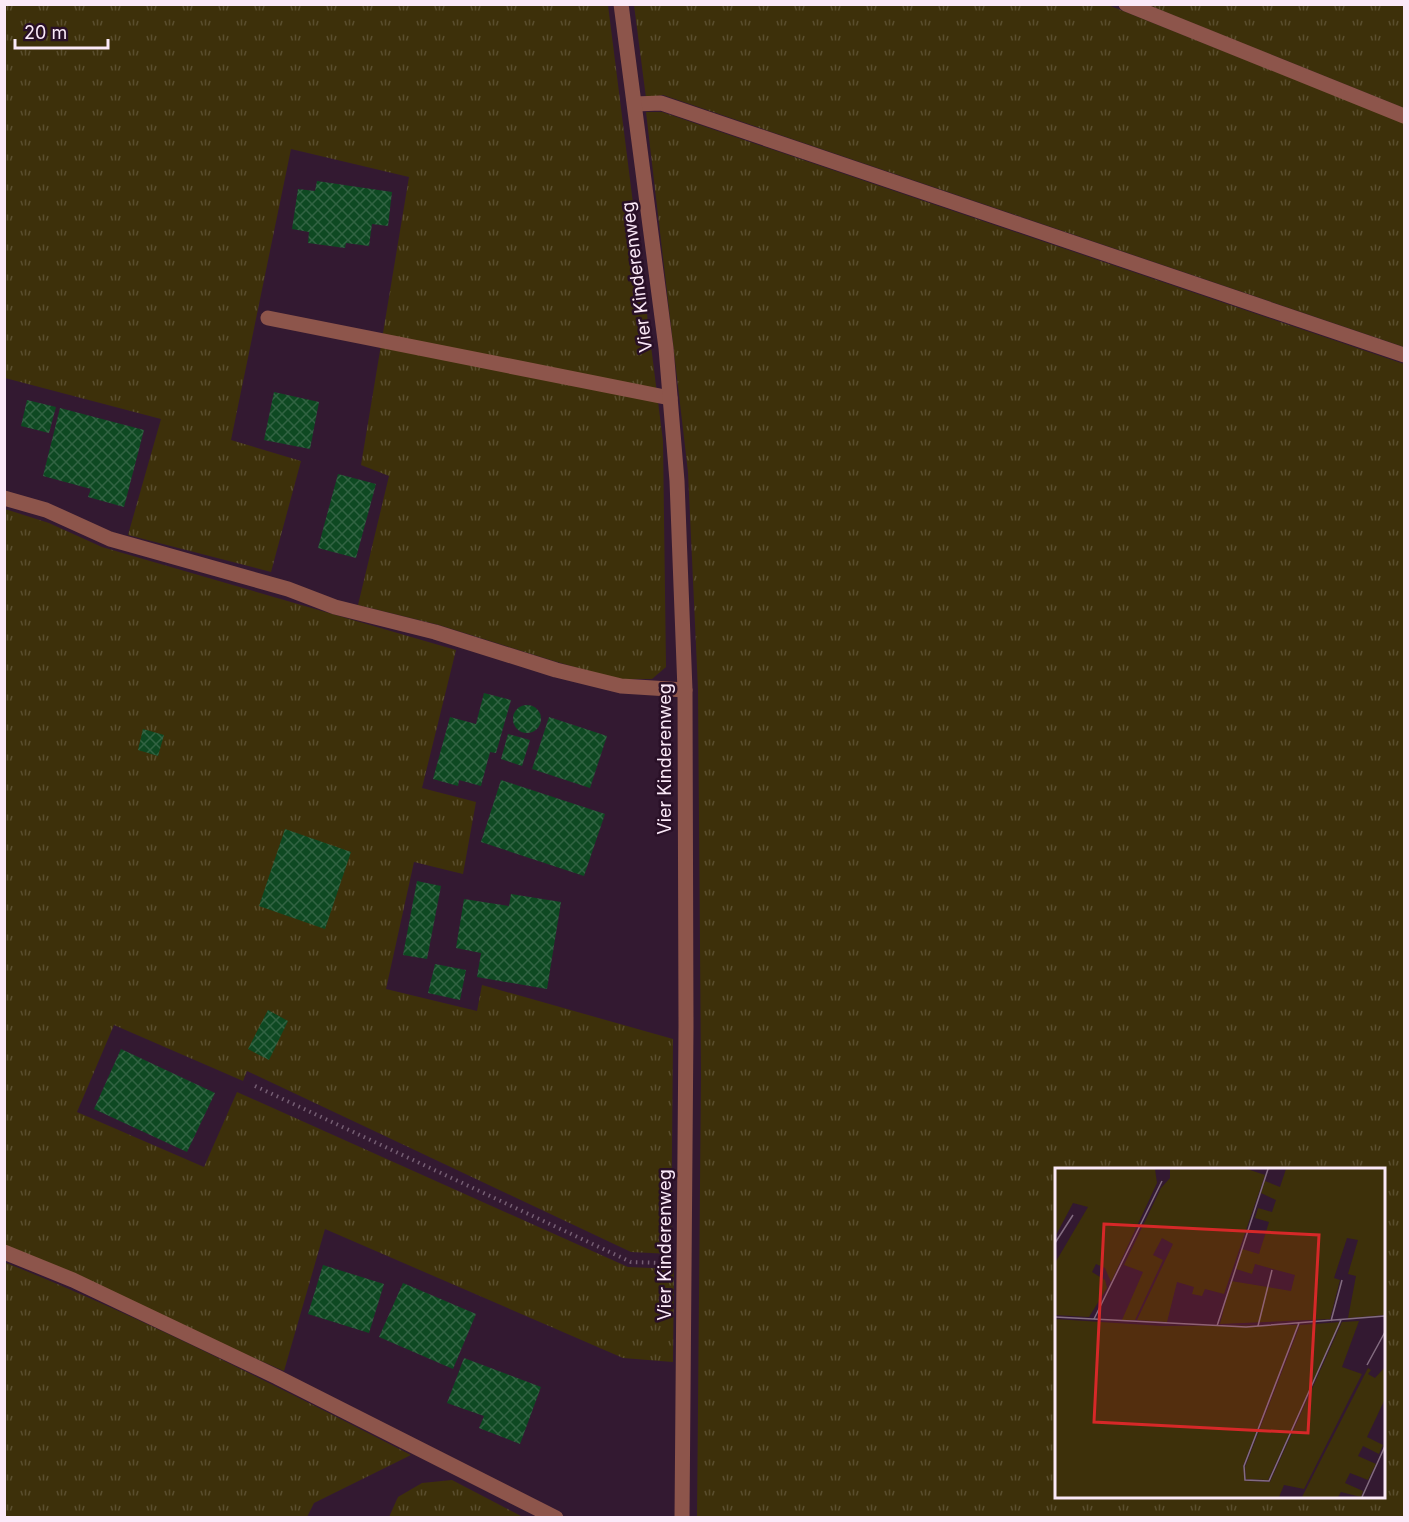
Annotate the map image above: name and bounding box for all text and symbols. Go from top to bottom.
scale bar [15,12,108,50]
text: 20 m [24,22,67,43]
street label: Vier Kinderenweg [617,201,656,354]
street label: Vier Kinderenweg [654,683,675,835]
inset map [1055,1168,1385,1498]
street label: Vier Kinderenweg [654,1169,675,1321]

